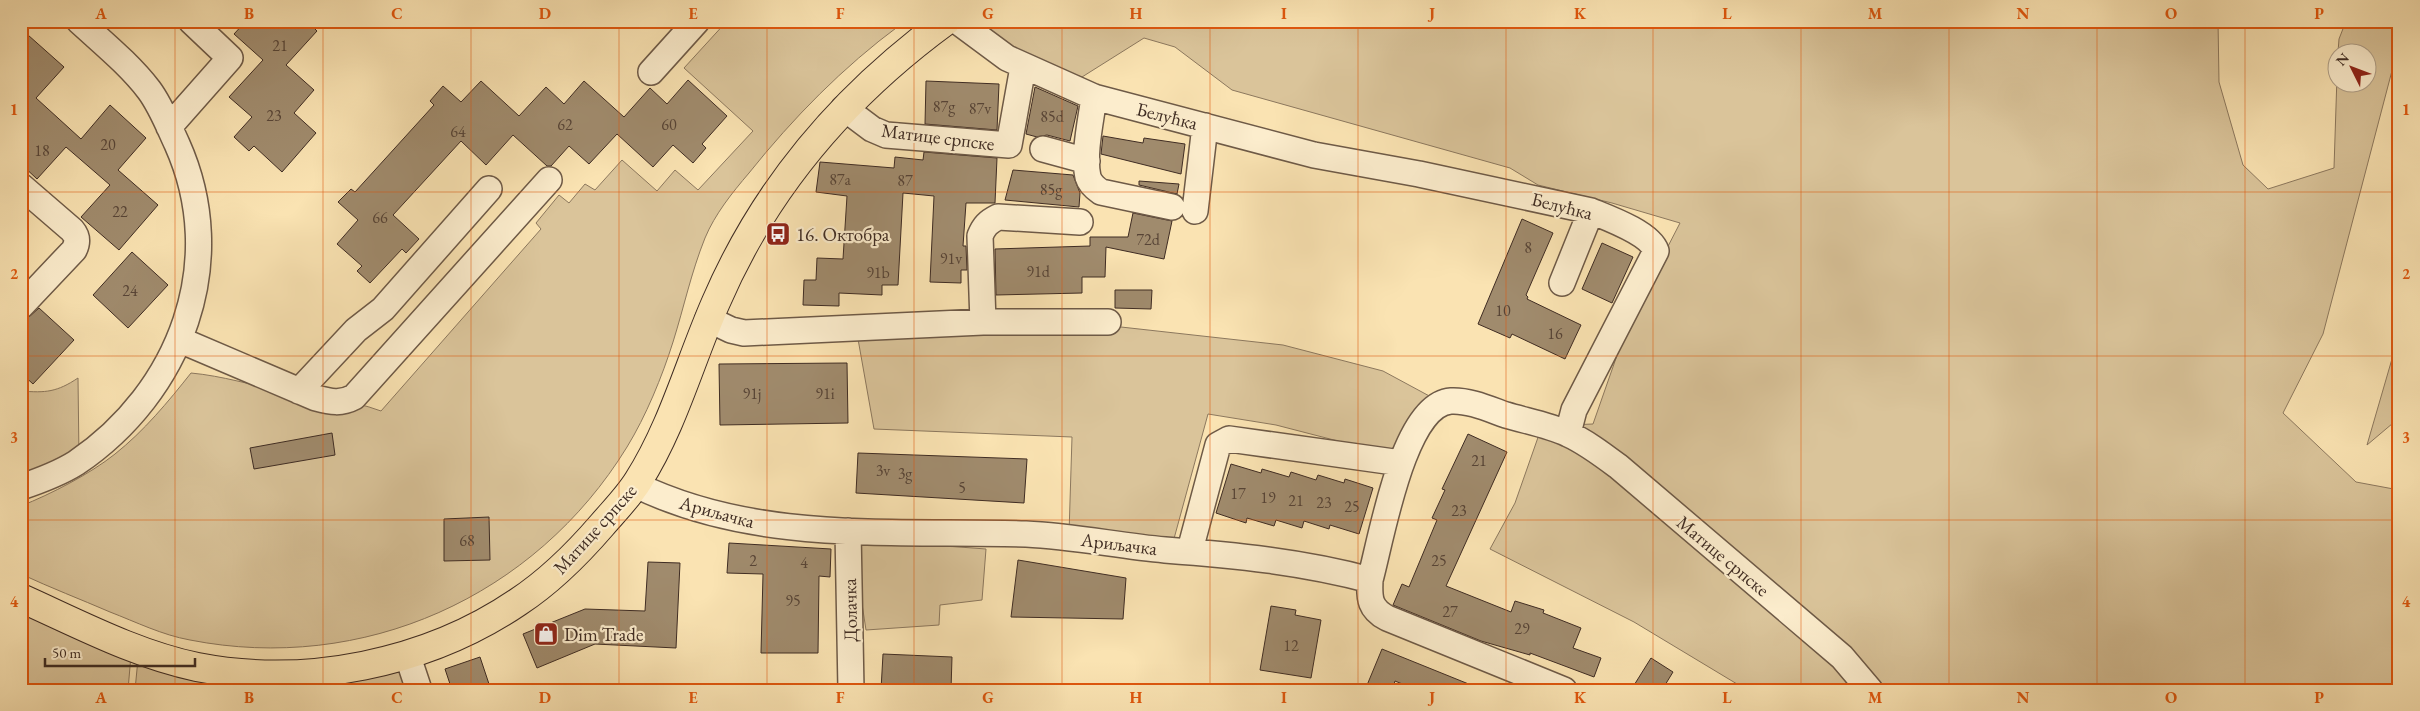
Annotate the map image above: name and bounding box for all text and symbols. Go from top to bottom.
text: A [94,3,107,24]
text: B [244,3,254,24]
text: C [391,3,403,24]
text: D [539,3,551,24]
text: E [688,3,698,24]
text: F [836,3,845,24]
text: G [982,3,994,24]
text: H [1130,3,1143,24]
text: I [1281,3,1287,24]
text: J [1427,3,1435,24]
text: K [1574,3,1587,24]
text: L [1722,3,1732,24]
text: M [1868,3,1883,24]
text: N [2017,3,2030,24]
text: O [2165,3,2177,24]
text: P [2314,3,2324,24]
house number: 21 [272,35,288,56]
north arrow [2328,42,2378,92]
text: N [2332,49,2353,70]
house number: 87g [933,96,956,117]
street label: Белућка [1134,96,1201,136]
house number: 87v [969,98,992,119]
text: 1 [10,99,18,120]
text: 1 [2402,99,2410,120]
house number: 23 [266,105,282,126]
house number: 85d [1040,106,1065,127]
house number: 62 [557,114,573,135]
house number: 60 [661,114,677,135]
street label: Матице српске [880,118,996,156]
house number: 64 [450,121,466,142]
house number: 20 [100,134,116,155]
house number: 18 [34,140,50,161]
house number: 87a [829,169,851,190]
house number: 87 [897,170,913,191]
house number: 85g [1040,179,1063,200]
street label: Белућка [1529,186,1596,226]
house number: 22 [112,201,128,222]
house number: 66 [372,207,388,228]
bus stop icon: 16. Октобра [765,221,791,247]
place label: 16. Октобра [796,222,890,247]
house number: 72d [1136,229,1161,250]
house number: 8 [1524,237,1532,258]
house number: 91v [940,248,963,269]
house number: 91d [1026,261,1051,282]
house number: 91b [866,262,890,283]
text: 2 [10,263,19,284]
text: 2 [2402,263,2411,284]
house number: 24 [122,280,138,301]
house number: 10 [1495,300,1511,321]
house number: 16 [1547,323,1563,344]
house number: 91j [743,383,761,404]
house number: 91i [815,383,835,404]
text: 3 [10,427,18,448]
text: 3 [2402,427,2410,448]
house number: 21 [1471,450,1487,471]
house number: 3v [876,460,891,481]
house number: 3g [898,463,913,484]
house number: 5 [958,477,966,498]
street label: Матице српске [548,478,642,580]
house number: 17 [1230,483,1246,504]
house number: 19 [1260,487,1276,508]
street label: Ариљачка [676,490,758,534]
house number: 21 [1288,490,1304,511]
house number: 23 [1316,492,1332,513]
house number: 25 [1344,496,1360,517]
house number: 23 [1451,500,1467,521]
street label: Матице српске [1671,510,1775,602]
street label: Ариљачка [1078,527,1159,561]
house number: 68 [459,530,475,551]
house number: 2 [749,550,757,571]
house number: 25 [1431,550,1447,571]
house number: 4 [800,552,808,573]
street label: Долачка [837,578,863,642]
house number: 95 [785,590,801,611]
text: 4 [10,591,19,612]
text: 4 [2402,591,2411,612]
house number: 27 [1442,601,1458,622]
house number: 29 [1514,618,1530,639]
shop icon: Dim Trade [533,621,559,647]
place label: Dim Trade [564,622,643,647]
house number: 12 [1283,635,1299,656]
scale bar [45,636,195,668]
text: 50 m [52,643,81,662]
text: A [94,687,107,708]
text: B [244,687,254,708]
text: C [391,687,403,708]
text: D [539,687,551,708]
text: E [688,687,698,708]
text: F [836,687,845,708]
text: G [982,687,994,708]
text: H [1130,687,1143,708]
text: I [1281,687,1287,708]
text: J [1427,687,1435,708]
text: K [1574,687,1587,708]
text: L [1722,687,1732,708]
text: M [1868,687,1883,708]
text: N [2017,687,2030,708]
text: O [2165,687,2177,708]
text: P [2314,687,2324,708]

